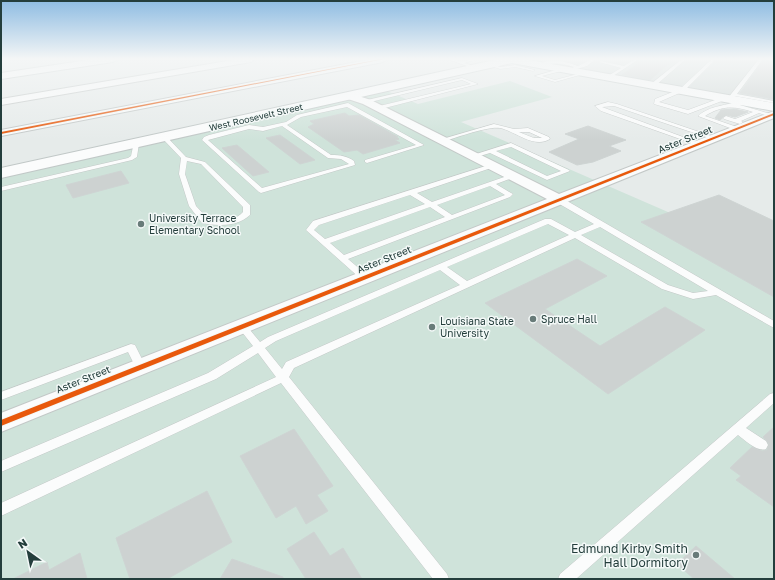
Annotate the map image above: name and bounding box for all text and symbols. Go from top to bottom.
street label: West Roosevelt Street [208,101,304,133]
street label: Aster Street [656,123,714,155]
place label: University Terrace Elementary School [149,212,240,236]
marker: University Terrace Elementary School [136,219,146,229]
street label: Aster Street [355,243,413,275]
place label: Spruce Hall [541,313,597,325]
marker: Spruce Hall [528,314,538,324]
place label: Louisiana State University [440,315,514,339]
marker: Louisiana State University [427,322,437,332]
street label: Aster Street [54,363,112,395]
north arrow [8,532,48,572]
text: N [15,535,29,551]
place label: Edmund Kirby Smith Hall Dormitory [571,541,688,570]
marker: Edmund Kirby Smith Hall Dormitory [691,550,701,560]

